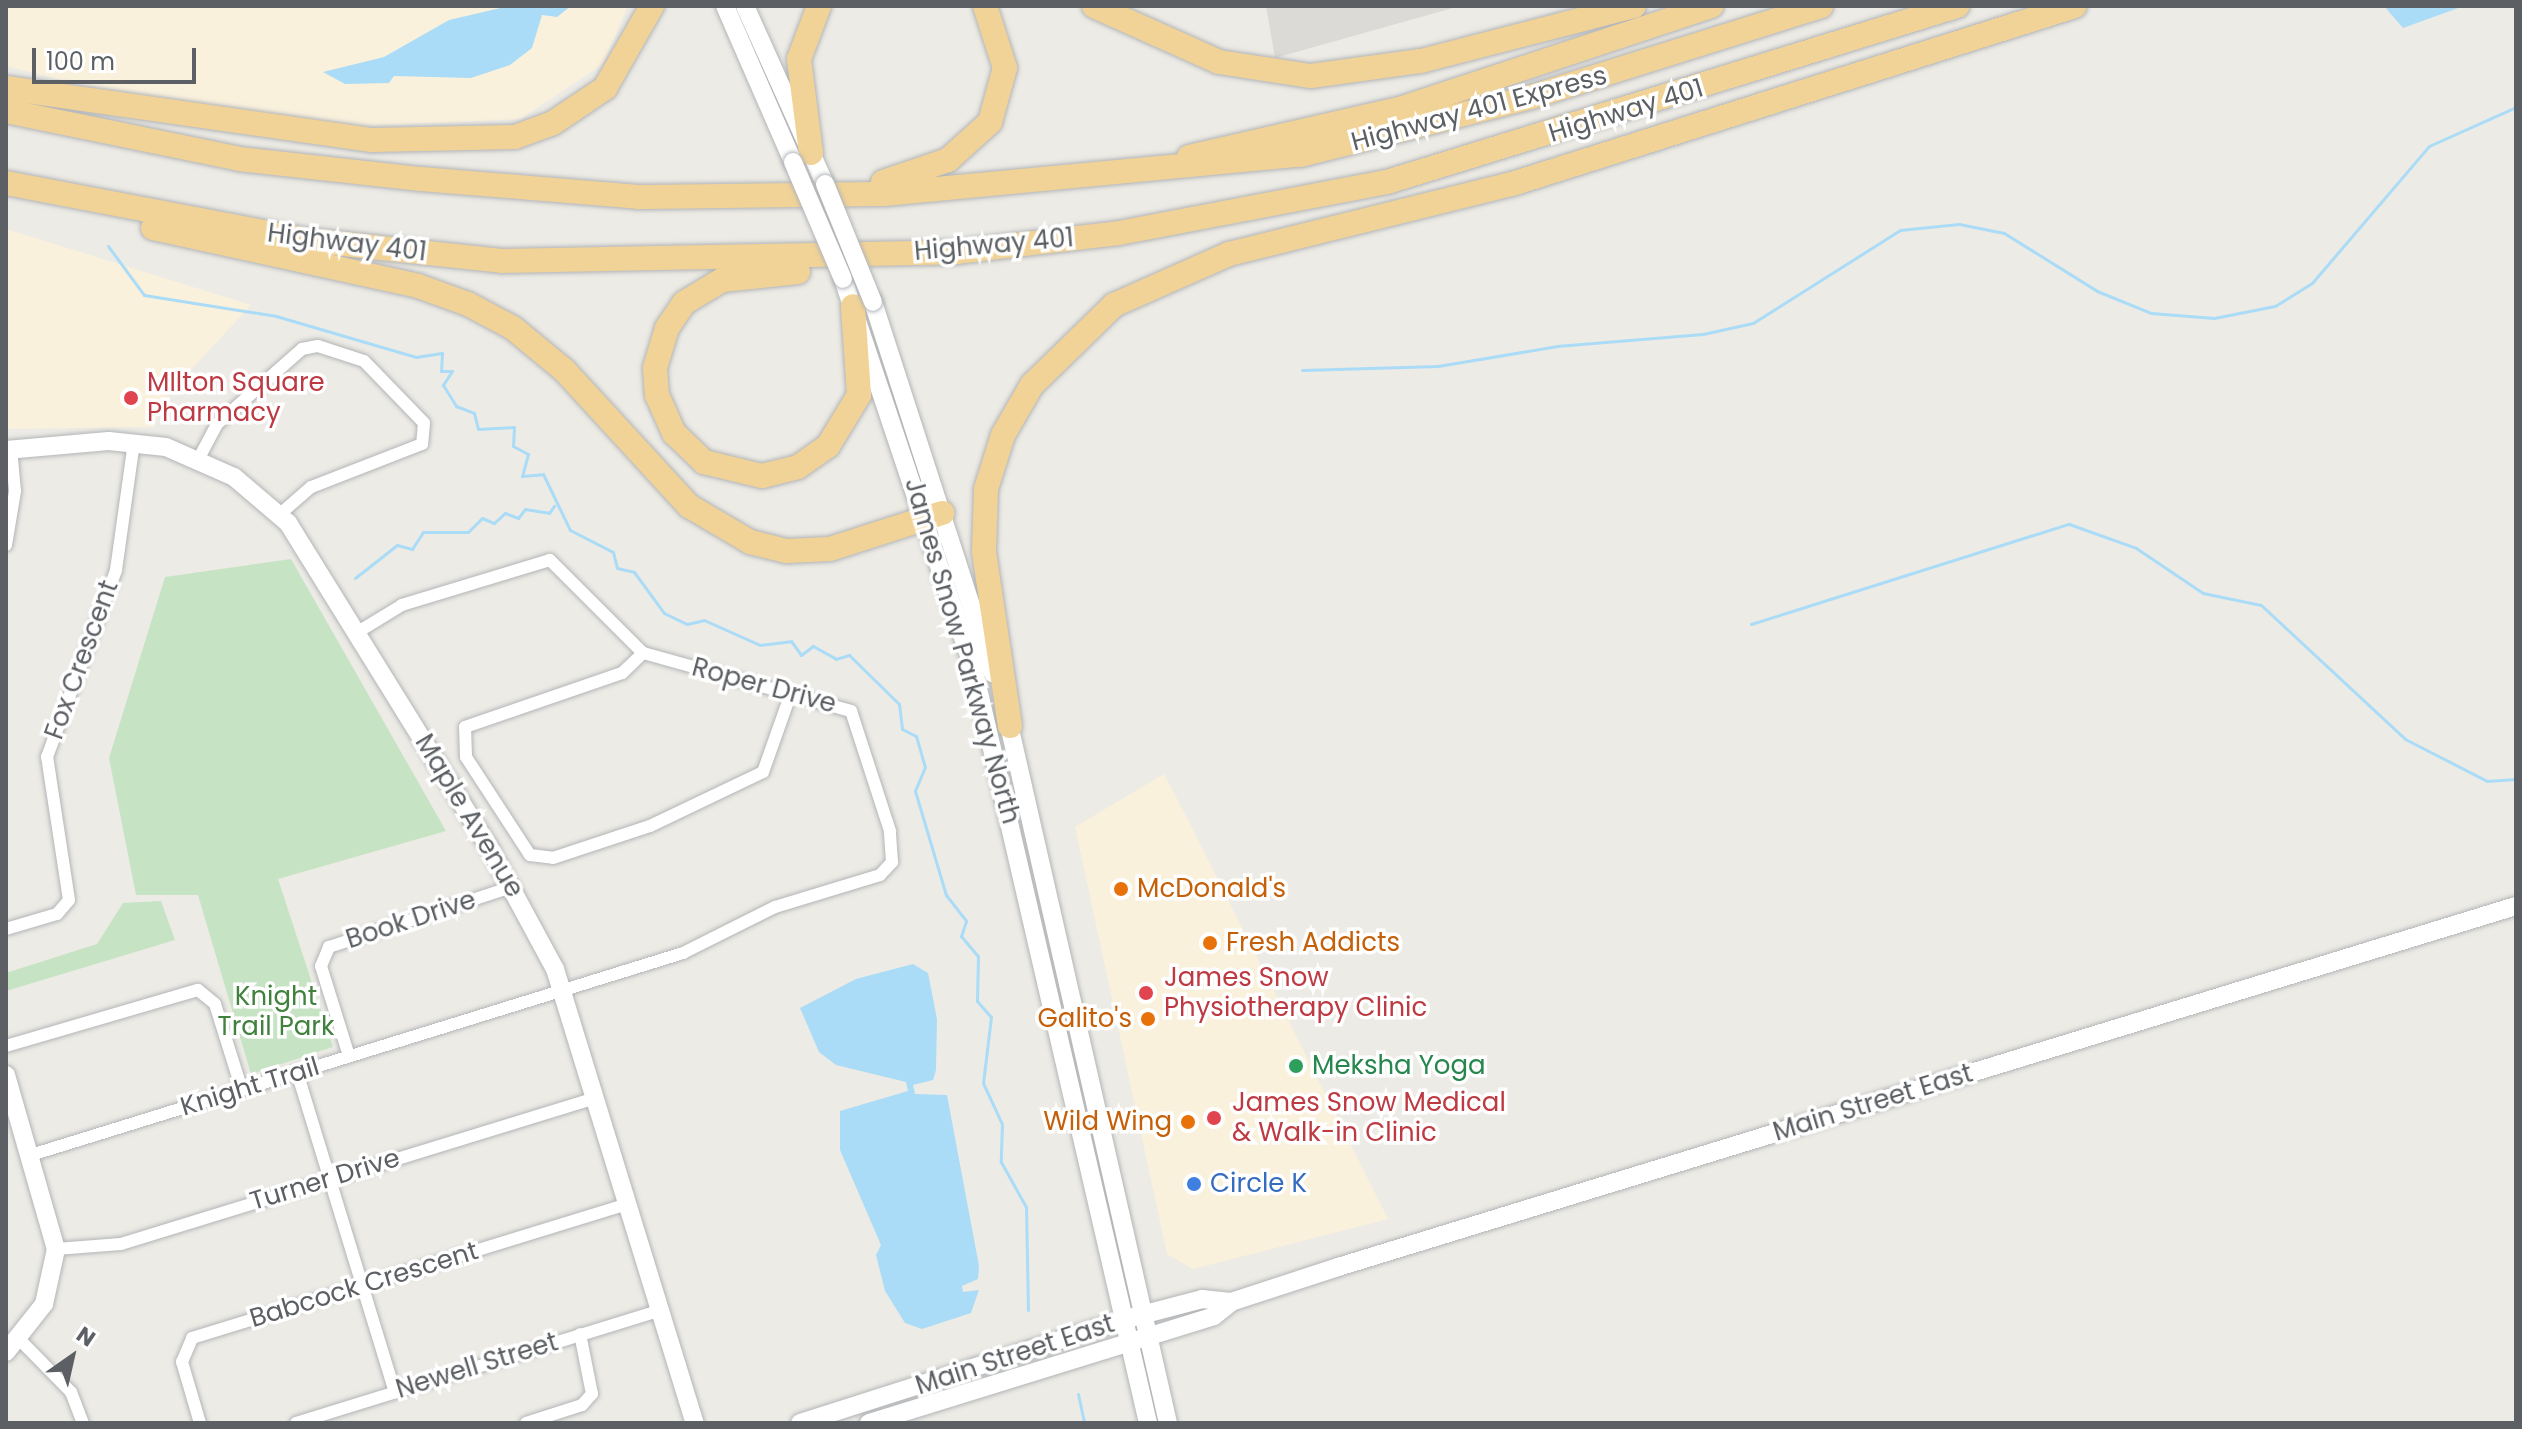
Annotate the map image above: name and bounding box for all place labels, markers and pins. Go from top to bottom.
place label: MIlton Square Pharmacy [147,367,325,428]
marker: MIlton Square Pharmacy [122,389,140,407]
place label: McDonald's [1137,873,1286,905]
marker: McDonald's [1112,880,1130,898]
place label: Fresh Addicts [1226,927,1400,959]
marker: Fresh Addicts [1201,934,1219,952]
place label: James Snow Physiotherapy Clinic [1164,962,1427,1024]
marker: James Snow Physiotherapy Clinic [1135,982,1157,1004]
place label: Galito's [1038,1003,1132,1035]
marker: Galito's [1139,1010,1157,1028]
place label: Meksha Yoga [1312,1050,1486,1082]
marker: Meksha Yoga [1287,1057,1305,1075]
place label: James Snow Medical & Walk-in Clinic [1232,1087,1506,1148]
place label: Wild Wing [1043,1106,1172,1138]
marker: James Snow Medical & Walk-in Clinic [1203,1107,1225,1129]
marker: Wild Wing [1179,1113,1197,1131]
place label: Circle K [1210,1168,1307,1200]
marker: Circle K [1185,1175,1203,1193]

